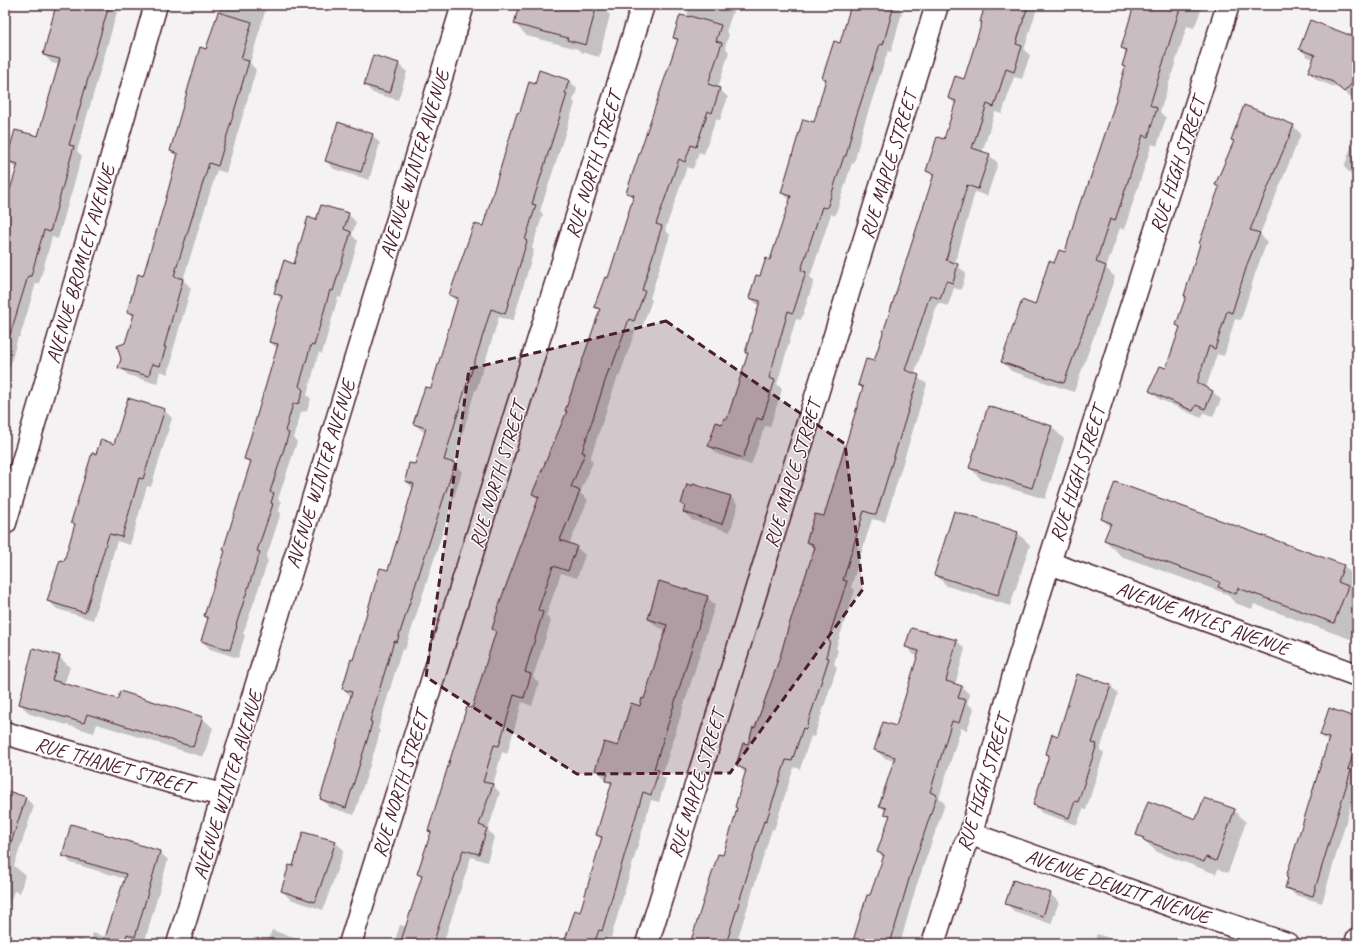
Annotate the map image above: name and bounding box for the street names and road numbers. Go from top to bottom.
street label: AVENUE WINTER AVENUE [374,65,456,261]
street label: RUE MAPLE STREET [854,84,924,242]
street label: RUE NORTH STREET [559,85,629,241]
street label: RUE HIGH STREET [1144,90,1213,236]
street label: AVENUE BROMLEY AVENUE [40,160,121,366]
street label: AVENUE WINTER AVENUE [280,375,362,571]
street label: RUE MAPLE STREET [758,393,828,551]
street label: RUE NORTH STREET [463,395,533,551]
street label: RUE HIGH STREET [1044,399,1113,545]
street label: AVENUE MYLES AVENUE [1113,576,1295,662]
street label: AVENUE WINTER AVENUE [187,686,269,882]
street label: RUE MAPLE STREET [662,703,732,861]
street label: RUE NORTH STREET [366,704,436,860]
street label: RUE HIGH STREET [951,708,1017,854]
street label: RUE THANET STREET [33,731,200,801]
street label: AVENUE DEWITT AVENUE [1023,843,1215,930]

